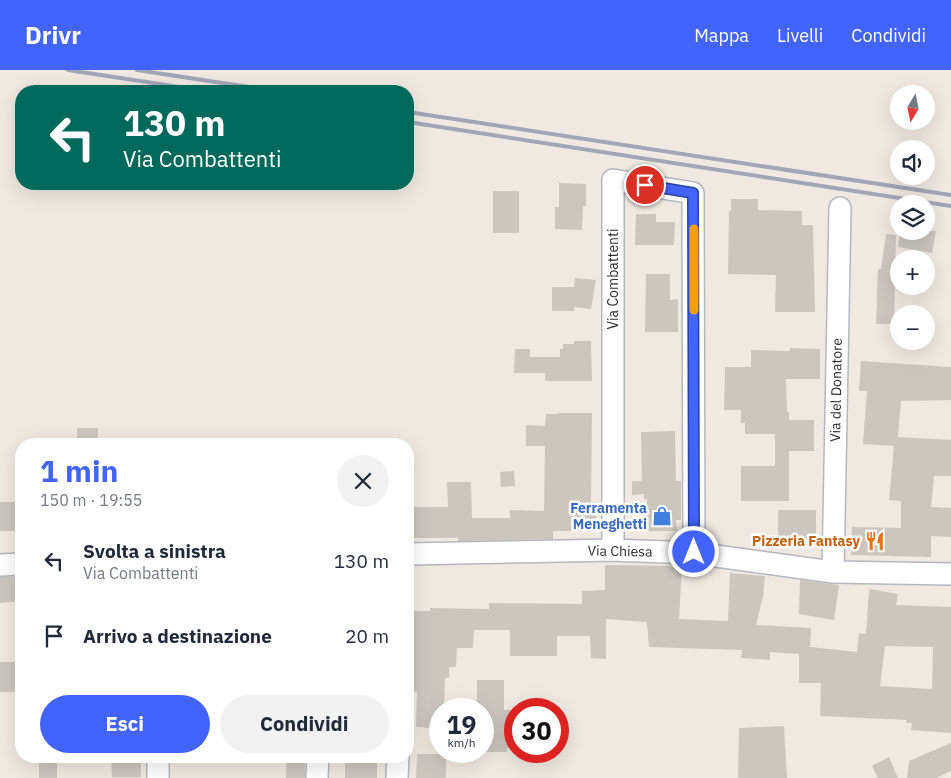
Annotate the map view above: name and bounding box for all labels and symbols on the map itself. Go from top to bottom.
north arrow [890,85,935,130]
pin [624,164,666,206]
street label: Via Combattenti [604,229,622,329]
street label: Via del Donatore [826,338,846,442]
place label: Ferramenta Meneghetti [570,499,647,533]
shop icon: Ferramenta Meneghetti [651,505,673,527]
position arrow [667,525,719,577]
restaurant icon: Pizzeria Fantasy [864,530,886,552]
place label: Pizzeria Fantasy [752,532,861,550]
street label: Via Chiesa [587,541,653,561]
speed limit sign: 30 [504,698,569,763]

